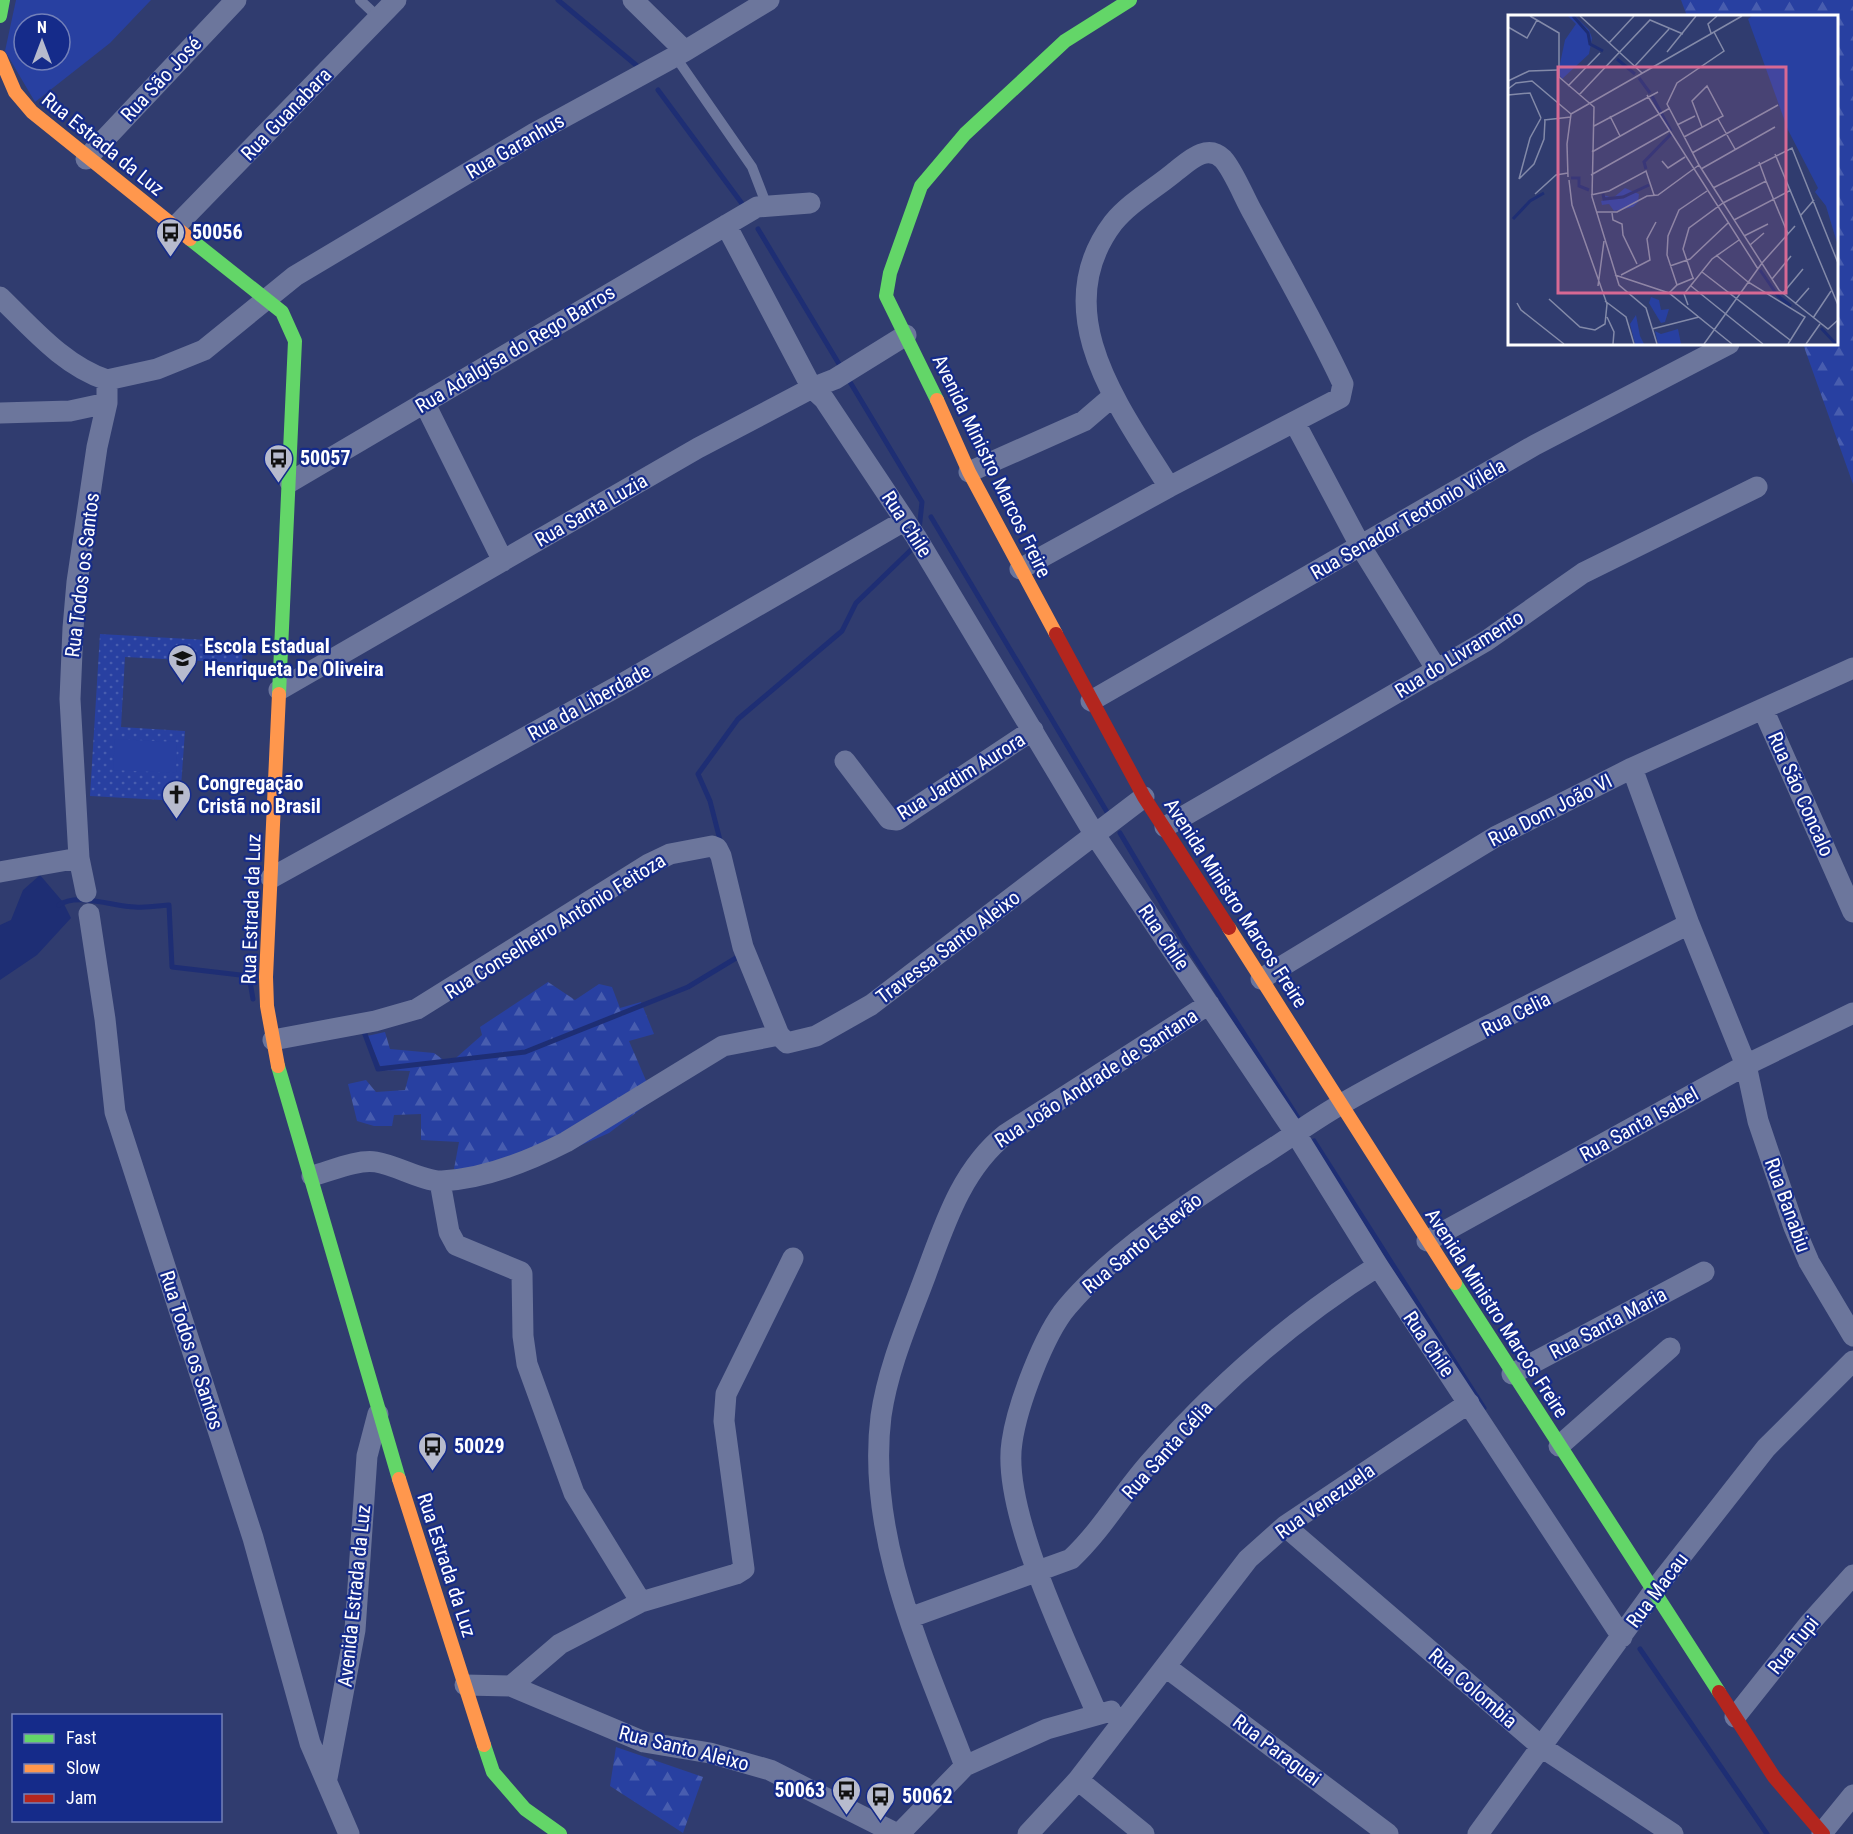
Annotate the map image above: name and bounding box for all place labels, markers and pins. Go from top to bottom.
bus stop icon: 50056 [155,216,187,258]
place label: 50056 [192,220,243,244]
bus stop icon: 50057 [263,442,295,484]
place label: 50057 [300,446,351,470]
place label: Escola Estadual Henriqueta De Oliveira [204,634,384,681]
school or university icon: Escola Estadual Henriqueta De Oliveira [167,642,199,684]
place label: Congregação Cristã no Brasil [198,771,321,818]
church icon: Congregação Cristã no Brasil [161,778,193,820]
bus stop icon: 50029 [417,1430,449,1472]
place label: 50029 [454,1434,505,1458]
bus stop icon: 50063 [830,1774,862,1816]
place label: 50063 [774,1778,825,1802]
bus stop icon: 50062 [865,1780,897,1822]
place label: 50062 [902,1784,953,1808]

